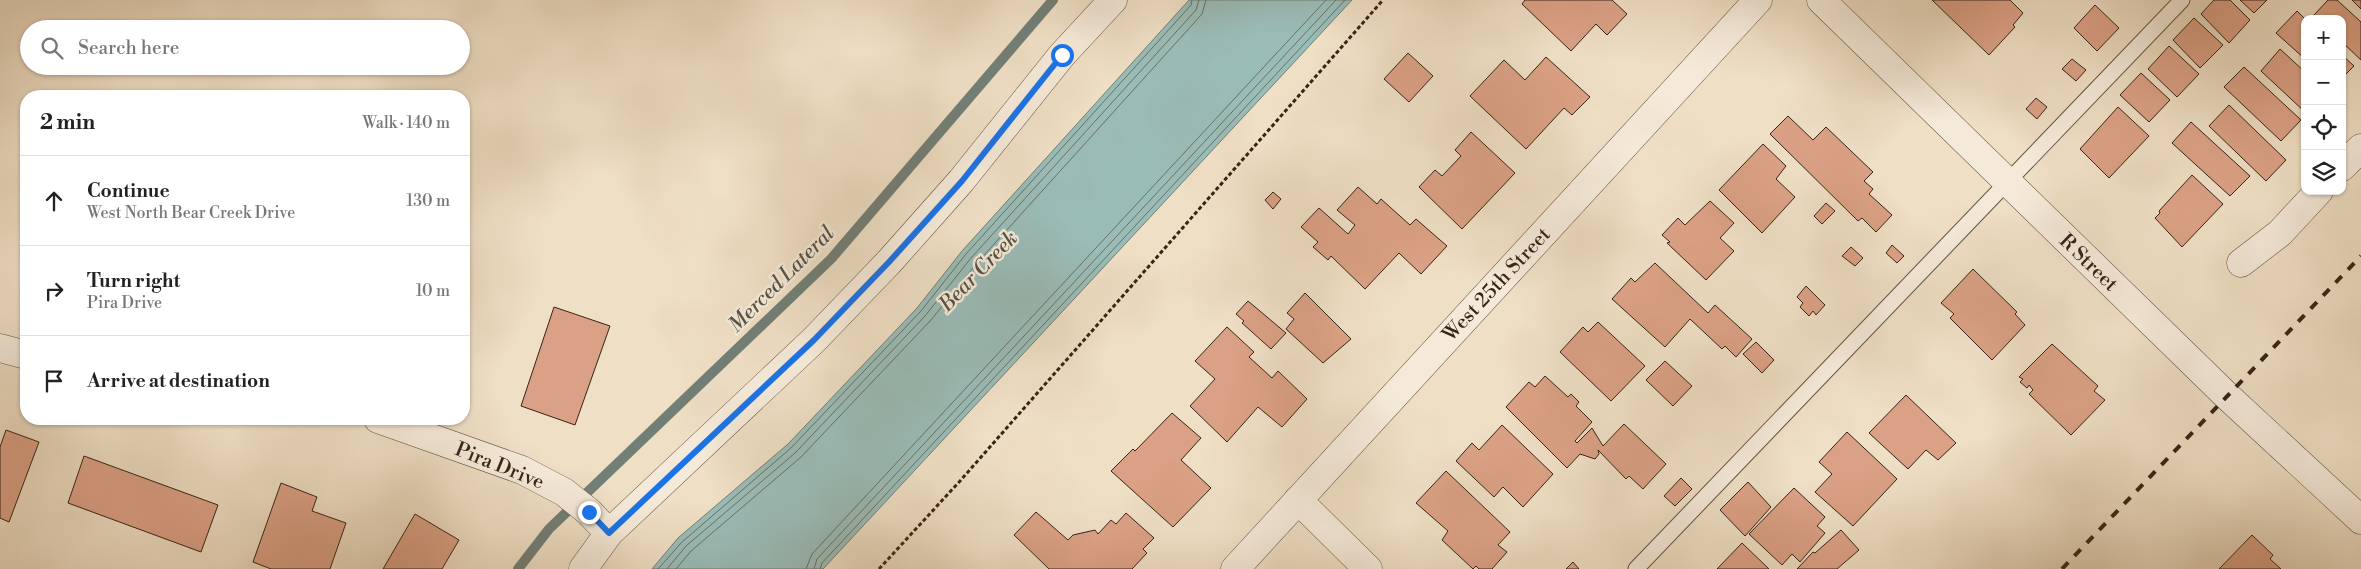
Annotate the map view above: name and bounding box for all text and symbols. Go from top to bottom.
map controls [2301,15,2346,195]
button: + [2301,15,2346,60]
search box [20,20,470,75]
icon: search [38,34,66,62]
text: Search here [78,36,179,60]
route start [1051,44,1074,67]
button: − [2301,60,2346,105]
button: locate [2301,105,2346,150]
text: 2 min [40,110,95,136]
text: Walk · 140 m [362,113,450,133]
button: layers [2301,150,2346,195]
text: Continue [87,179,170,203]
icon: ahead [40,187,68,215]
text: 130 m [406,191,450,211]
text: West North Bear Creek Drive [87,203,295,223]
water label: Merced Lateral [723,221,841,338]
street label: West 25th Street [1437,223,1556,348]
water label: Bear Creek [933,226,1024,318]
street label: R Street [2053,229,2123,297]
text: Turn right [87,269,180,293]
icon: right [40,277,68,305]
text: 10 m [416,281,450,301]
text: Pira Drive [87,293,162,313]
icon: arrive [40,367,68,395]
text: Arrive at destination [87,369,270,393]
street label: Pira Drive [451,437,548,496]
route end [578,501,601,524]

